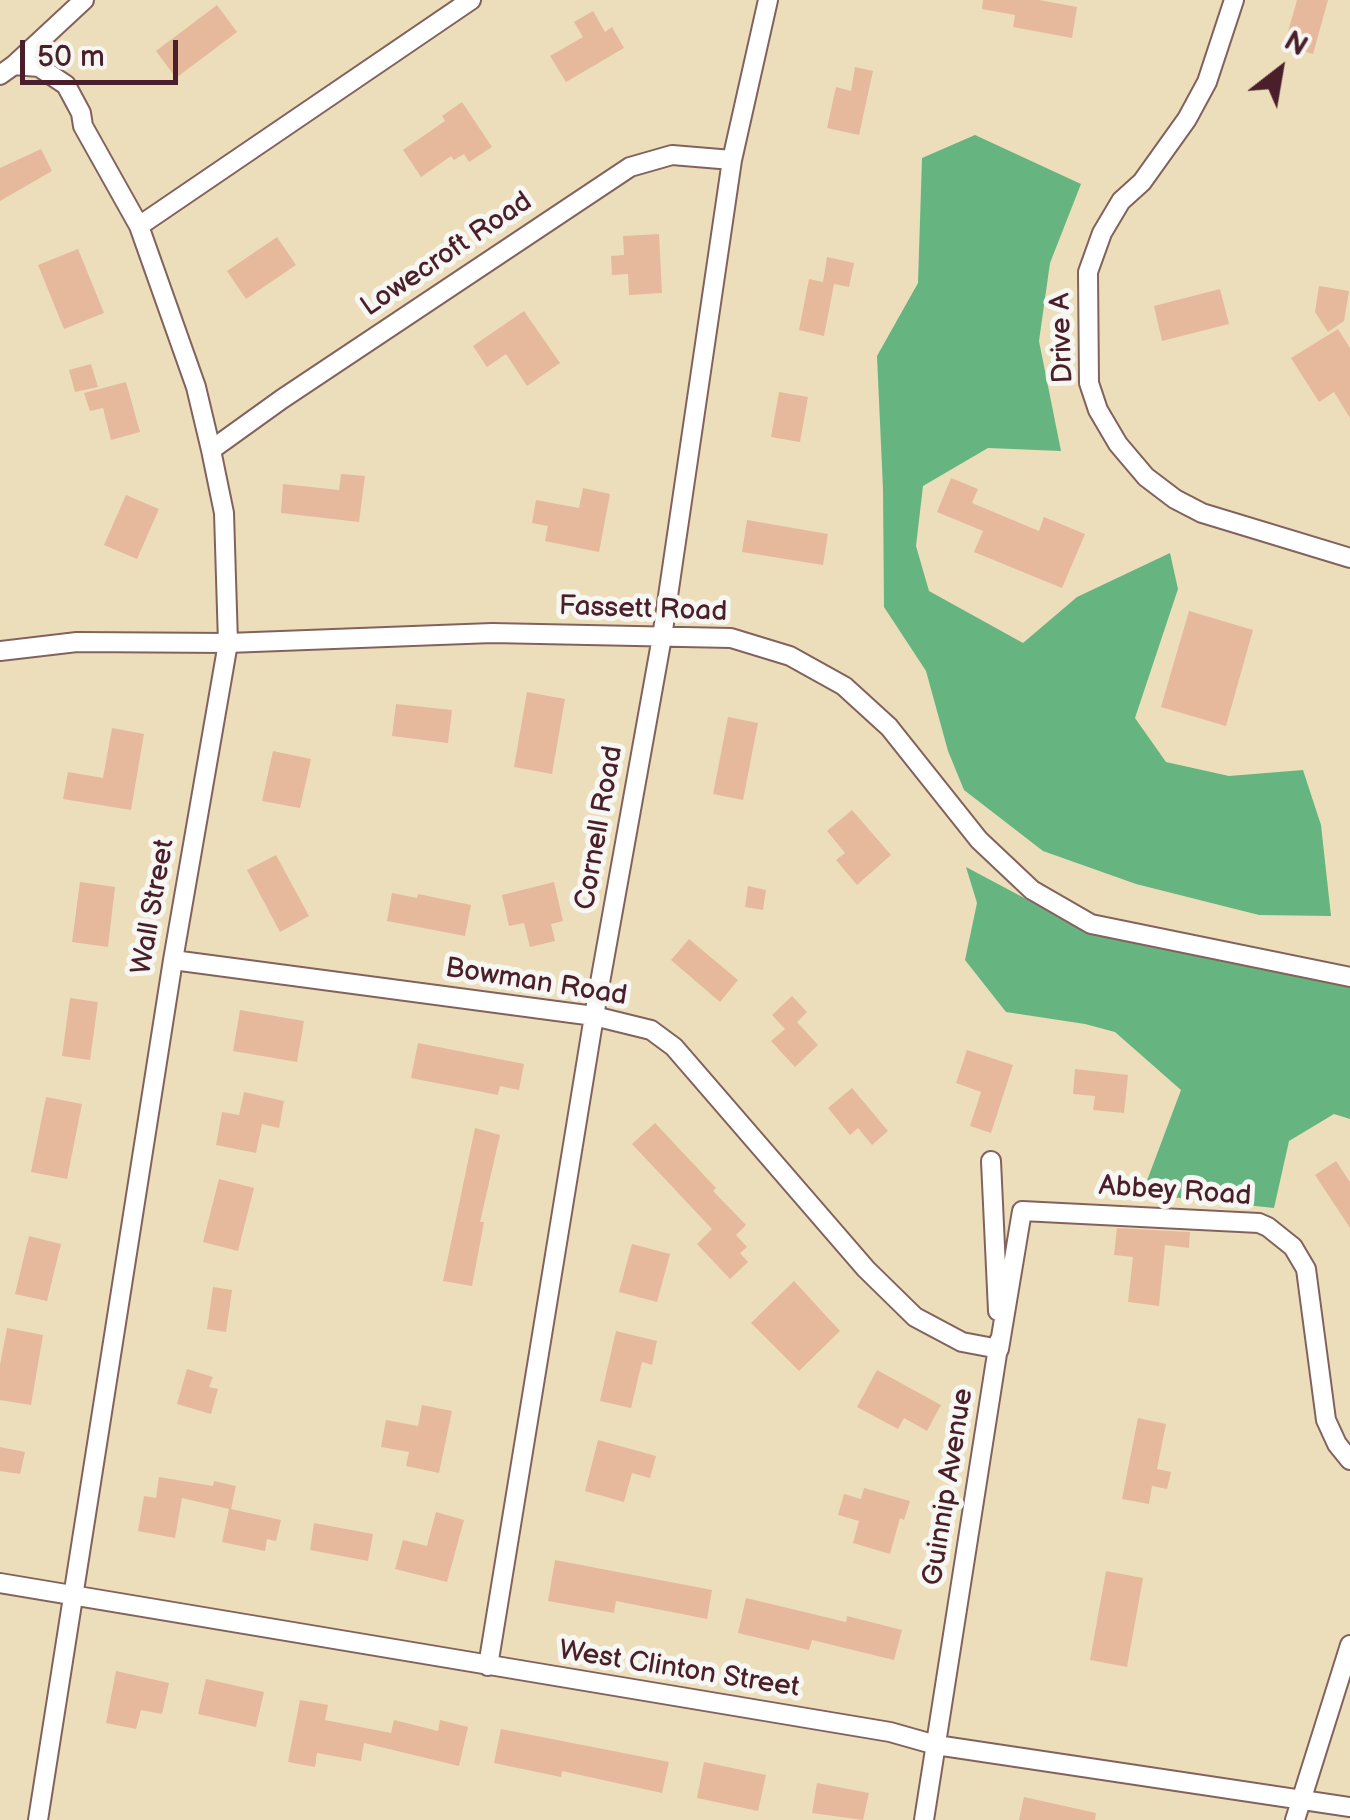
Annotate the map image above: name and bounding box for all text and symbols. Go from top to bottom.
scale bar [25,20,182,82]
north arrow [1230,20,1330,120]
text: N [1278,24,1313,63]
text: 50 m [37,39,105,75]
street label: Lowecroft Road [355,185,539,325]
street label: Drive A [1045,292,1081,384]
street label: Fassett Road [558,590,728,630]
street label: Cornell Road [569,743,631,913]
street label: Wall Street [126,837,182,977]
street label: Bowman Road [443,952,629,1014]
street label: Abbey Road [1098,1170,1252,1214]
street label: Guinnip Avenue [917,1386,981,1588]
street label: West Clinton Street [556,1634,802,1706]

